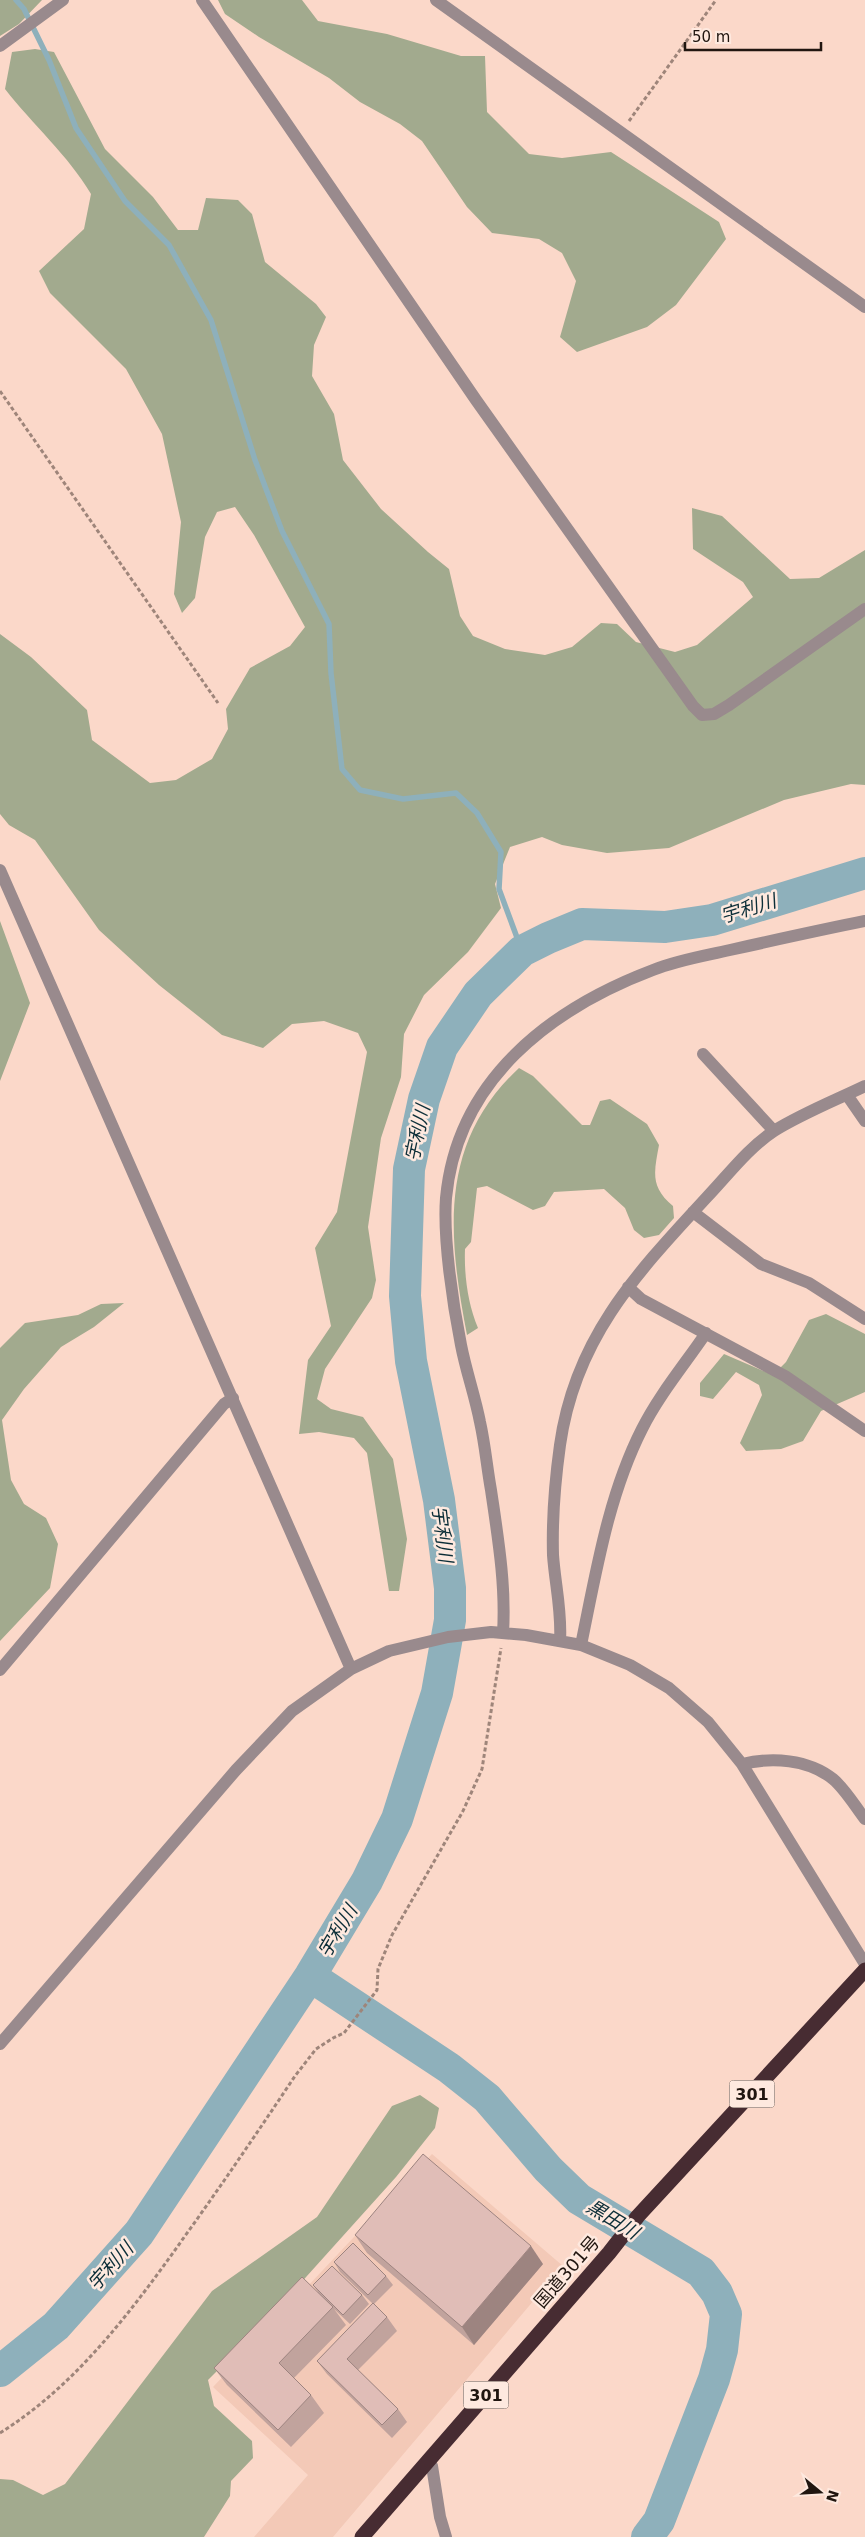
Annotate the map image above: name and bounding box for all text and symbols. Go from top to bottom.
scale bar [685,20,821,52]
text: 50 m [692,28,730,46]
water label: 宇利川 [718,889,780,927]
water label: 宇利川 [400,1101,434,1163]
water label: 宇利川 [429,1504,458,1566]
water label: 宇利川 [313,1899,362,1961]
road number: 301 [730,2080,774,2108]
water label: 黒田川 [583,2195,645,2244]
street label: 国道301号 [530,2231,604,2312]
water label: 宇利川 [83,2236,139,2295]
road number: 301 [464,2382,508,2408]
north arrow [795,2467,845,2517]
text: N [823,2488,842,2504]

